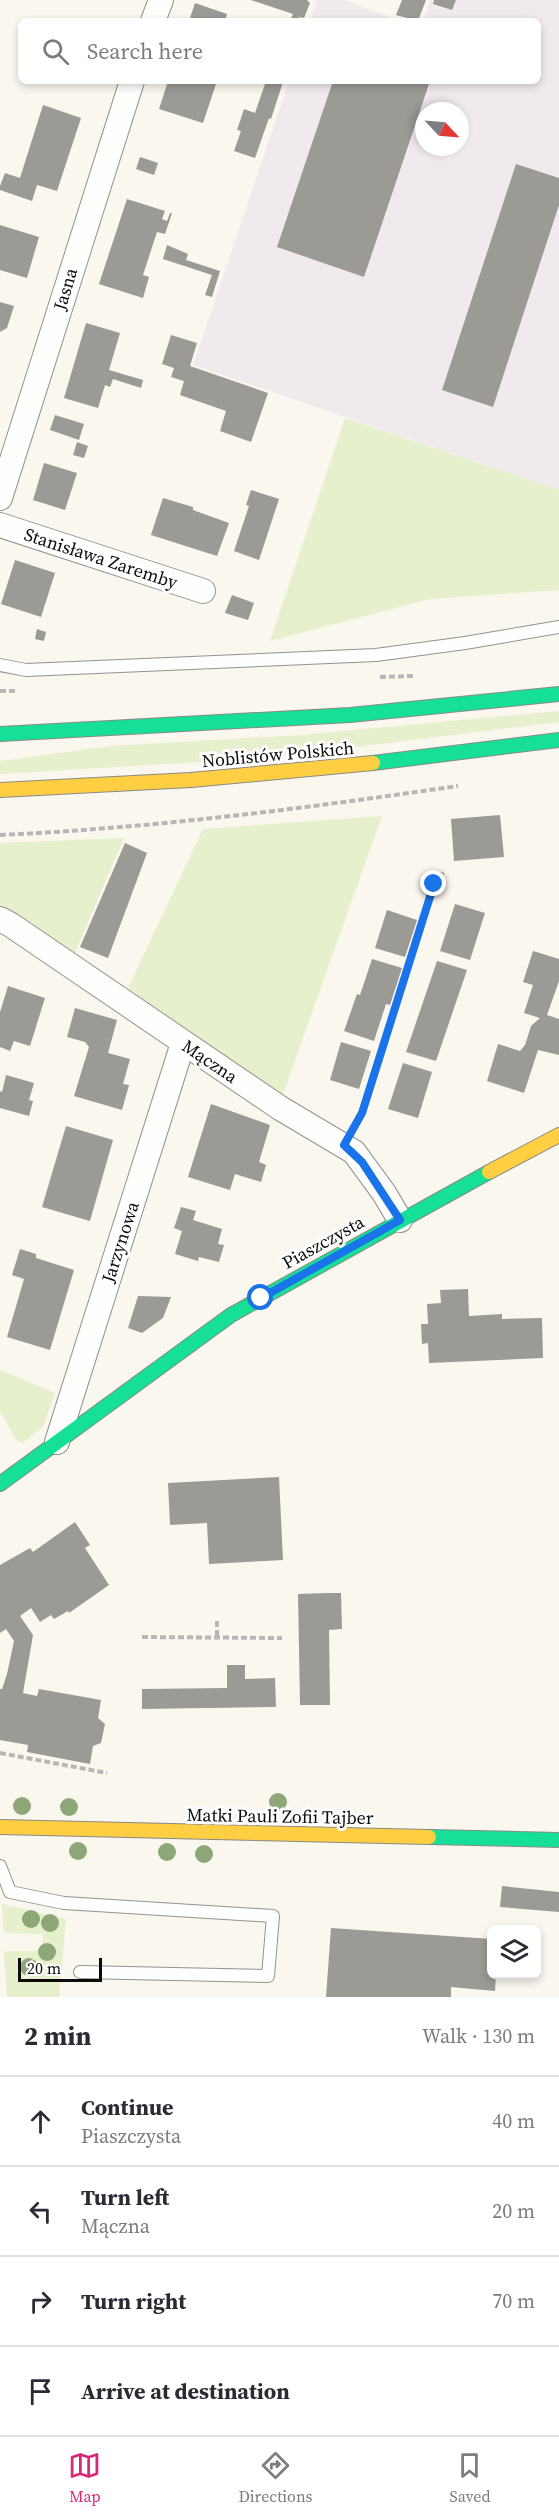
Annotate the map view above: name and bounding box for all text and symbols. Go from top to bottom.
search box [18,18,541,84]
icon: search [39,35,72,68]
text: Search here [87,36,203,66]
north arrow [415,102,469,156]
street label: Jasna [46,264,84,314]
street label: Stanisława Zaremby [21,521,182,595]
street label: Noblistów Polskich [201,735,355,773]
route end [420,870,446,896]
street label: Mączna [177,1033,243,1089]
street label: Jarzynowa [95,1197,145,1287]
street label: Piaszczysta [277,1209,369,1275]
route start [247,1284,273,1310]
street label: Matki Pauli Zofii Tajber [186,1802,374,1830]
map controls [487,1925,541,1979]
button: layers [487,1925,541,1979]
scale bar [18,1955,102,1982]
text: 20 m [27,1957,61,1979]
text: 2 min [24,2018,91,2054]
text: Walk · 130 m [422,2022,535,2050]
text: Continue [81,2092,174,2122]
icon: ahead [24,2105,57,2138]
text: 40 m [492,2107,535,2135]
text: Piaszczysta [81,2122,181,2150]
text: Turn left [81,2182,169,2212]
icon: left [24,2195,57,2228]
text: 20 m [492,2197,535,2225]
text: Mączna [81,2212,150,2240]
icon: right [24,2285,57,2318]
text: Turn right [81,2286,186,2316]
text: 70 m [492,2287,535,2315]
icon: arrive [24,2375,57,2408]
text: Arrive at destination [81,2376,290,2406]
tab: Map [68,2449,101,2507]
tab: Directions [238,2449,313,2507]
tab: Saved [449,2449,491,2507]

